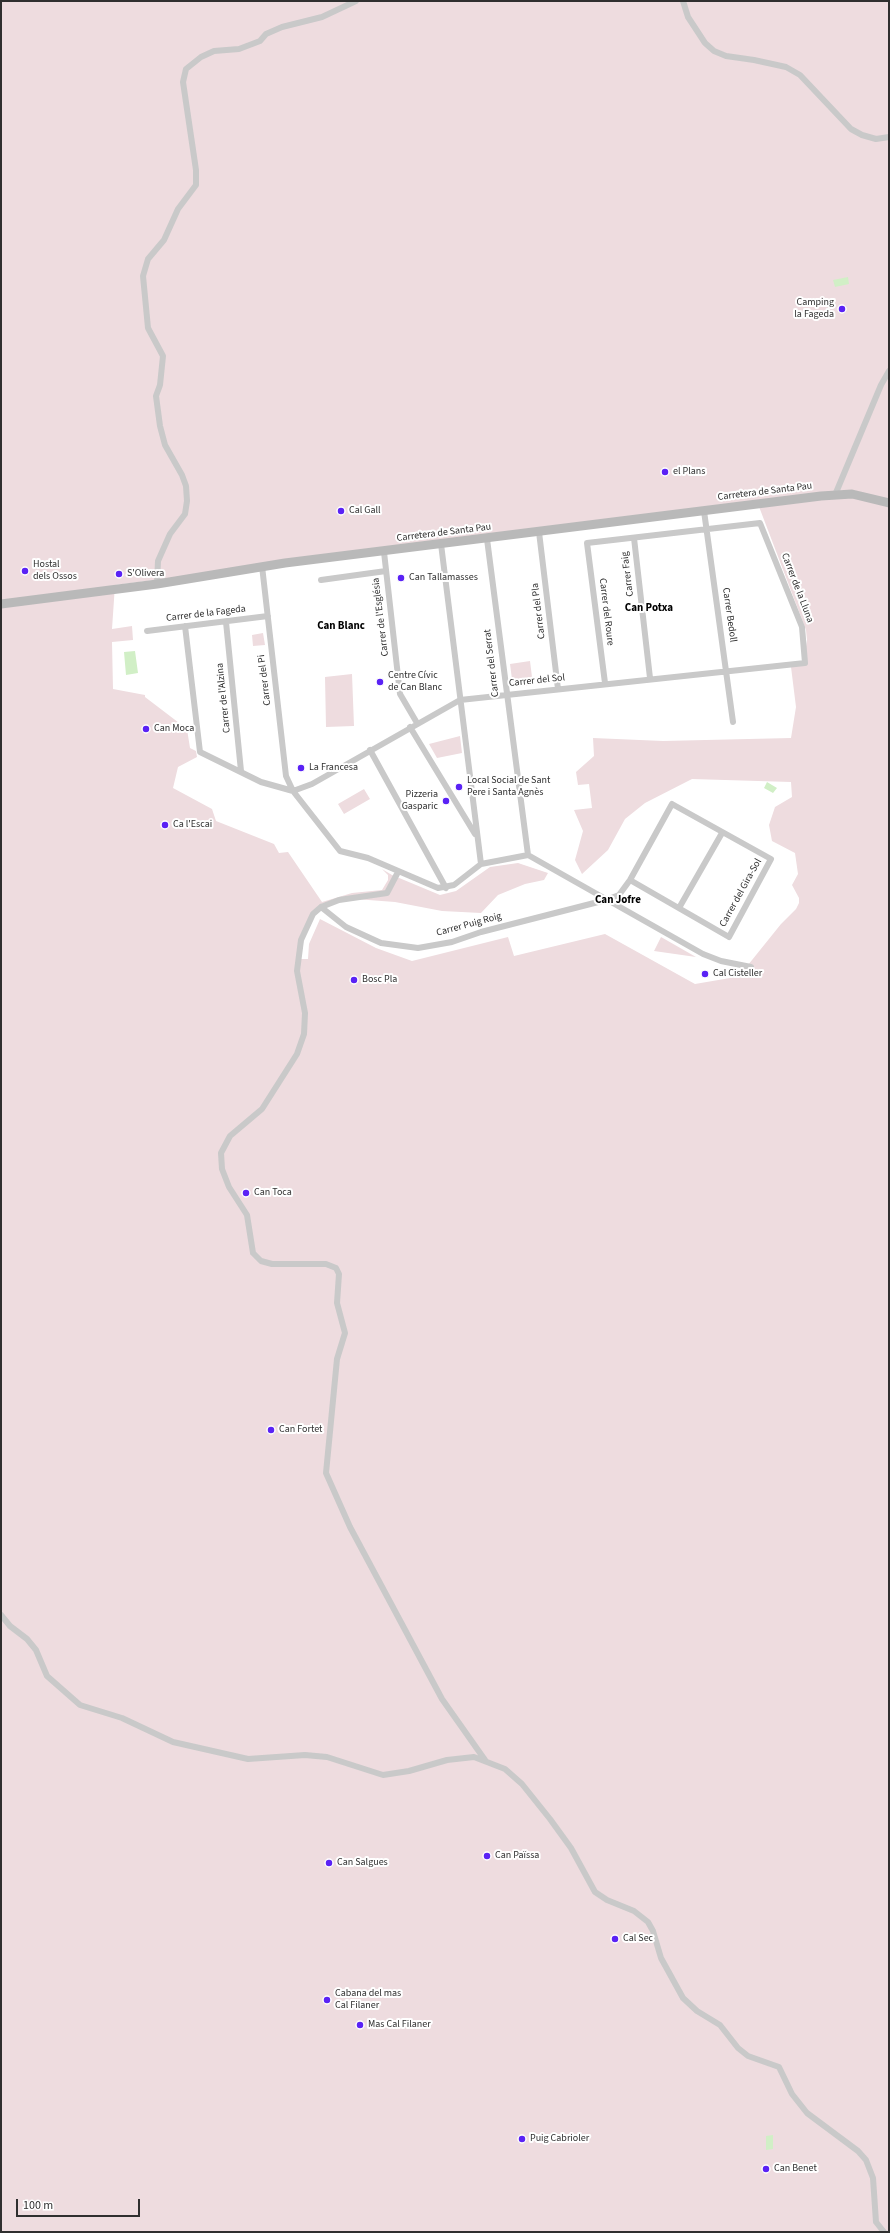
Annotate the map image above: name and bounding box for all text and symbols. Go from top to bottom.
place label: Camping la Fageda [794,297,834,320]
marker: Camping la Fageda [837,304,847,314]
place label: el Plans [673,466,705,478]
marker: el Plans [660,467,670,477]
street label: Carretera de Santa Pau [717,480,813,504]
place label: Cal Gall [349,505,381,517]
marker: Cal Gall [336,506,346,516]
street label: Carretera de Santa Pau [396,521,492,545]
street label: Carrer Faig [619,551,637,597]
street label: Carrer de la Lluna [778,552,816,624]
place label: Hostal dels Ossos [33,559,77,582]
marker: Hostal dels Ossos [20,566,30,576]
place label: S'Olivera [127,568,164,580]
marker: S'Olivera [114,569,124,579]
place label: Can Tallamasses [409,572,478,584]
marker: Can Tallamasses [396,573,406,583]
street label: Carrer de l'Església [370,577,392,657]
street label: Carrer del Roure [596,578,616,646]
street label: Carrer del Pla [530,582,548,640]
street label: Carrer Bedoll [719,587,739,643]
district label: Can Potxa [625,602,673,616]
street label: Carrer de la Fageda [165,603,247,625]
district label: Can Blanc [317,620,365,634]
street label: Carrer del Serrat [482,628,502,698]
street label: Carrer del Pi [256,654,274,706]
street label: Carrer de l'Alzina [214,662,234,734]
place label: Centre Cívic de Can Blanc [388,670,442,694]
street label: Carrer del Sol [508,672,566,690]
marker: Centre Cívic de Can Blanc [375,677,385,687]
place label: Can Moca [154,723,194,735]
marker: Can Moca [141,724,151,734]
place label: La Francesa [309,762,358,774]
marker: La Francesa [296,763,306,773]
place label: Local Social de Sant Pere i Santa Agnès [467,775,550,798]
marker: Local Social de Sant Pere i Santa Agnès [454,782,464,792]
place label: Pizzeria Gasparic [402,789,438,812]
marker: Pizzeria Gasparic [441,796,451,806]
place label: Ca l'Escai [173,819,212,831]
marker: Ca l'Escai [160,820,170,830]
street label: Carrer del Gira-Sol [717,857,765,929]
district label: Can Jofre [595,894,641,908]
street label: Carrer Puig Roig [435,911,503,939]
place label: Cal Cisteller [713,968,762,980]
marker: Cal Cisteller [700,969,710,979]
place label: Bosc Pla [362,974,397,986]
marker: Bosc Pla [349,975,359,985]
place label: Can Toca [254,1187,292,1199]
marker: Can Toca [241,1188,251,1198]
place label: Can Fortet [279,1424,322,1436]
marker: Can Fortet [266,1425,276,1435]
place label: Can Païssa [495,1850,539,1862]
marker: Can Païssa [482,1851,492,1861]
place label: Can Salgues [337,1857,388,1869]
marker: Can Salgues [324,1858,334,1868]
place label: Cal Sec [623,1933,653,1945]
marker: Cal Sec [610,1934,620,1944]
place label: Cabana del mas Cal Filaner [335,1988,401,2012]
marker: Cabana del mas Cal Filaner [322,1995,332,2005]
place label: Mas Cal Filaner [368,2019,431,2031]
marker: Mas Cal Filaner [355,2020,365,2030]
place label: Puig Cabrioler [530,2133,589,2145]
marker: Puig Cabrioler [517,2134,527,2144]
place label: Can Benet [774,2163,817,2175]
marker: Can Benet [761,2164,771,2174]
scale bar [18,2191,142,2217]
text: 100 m [23,2197,53,2214]

